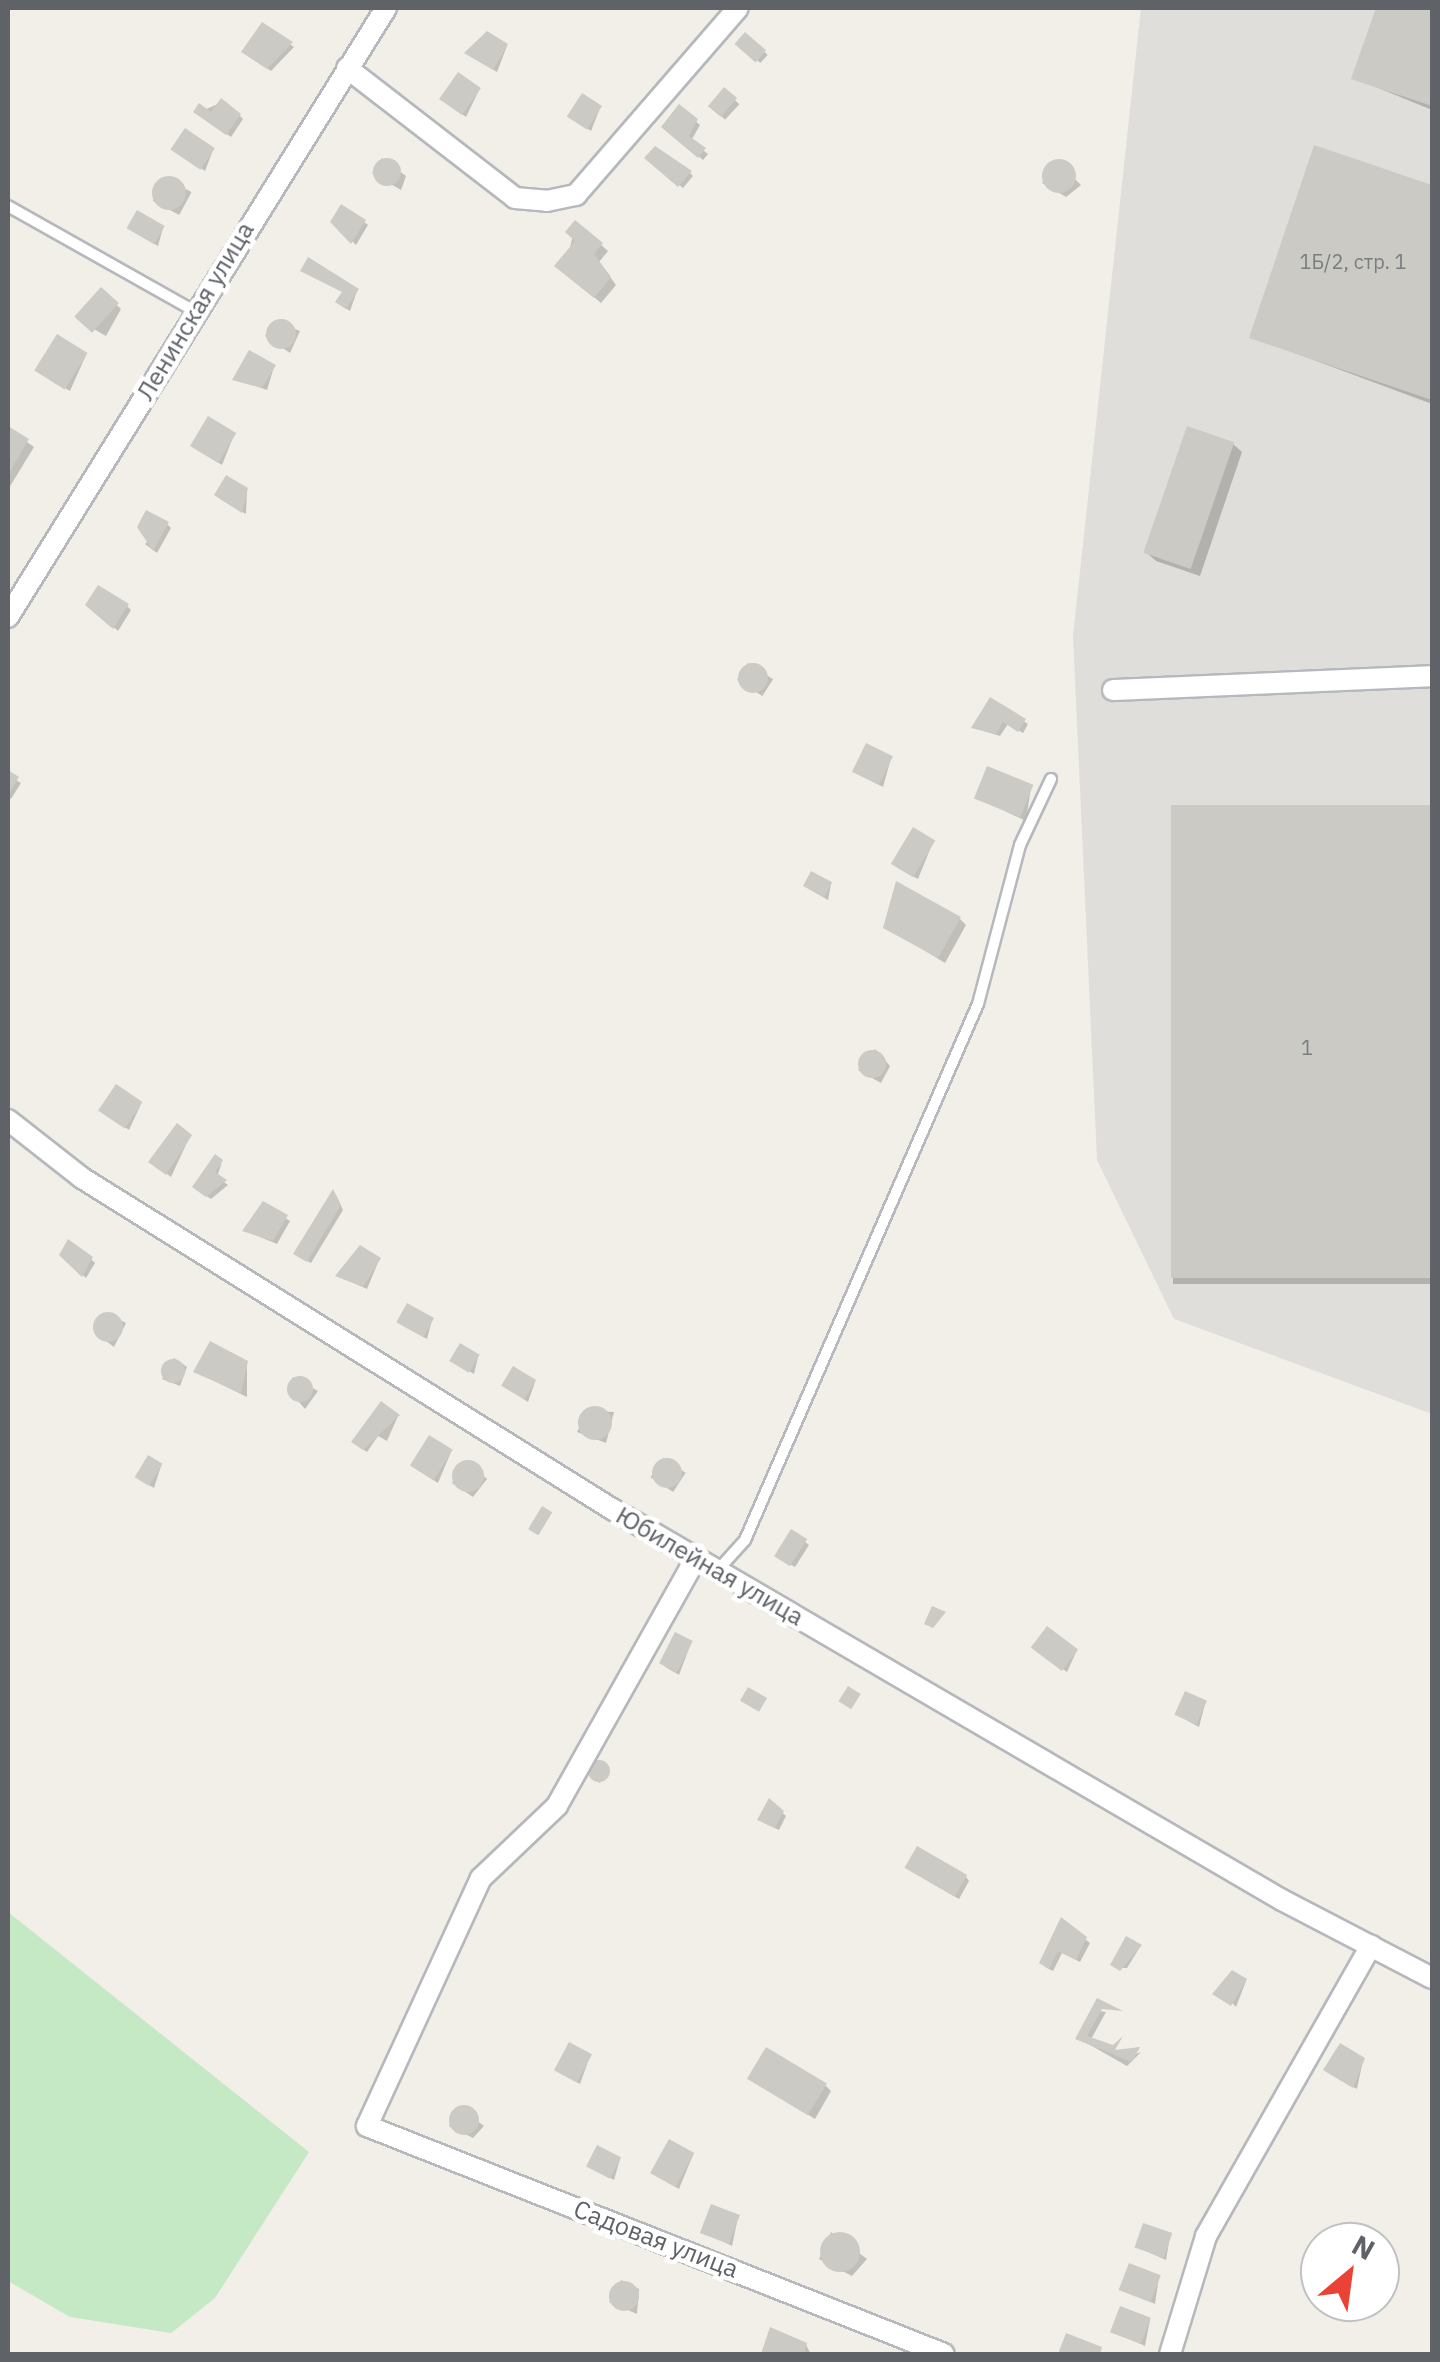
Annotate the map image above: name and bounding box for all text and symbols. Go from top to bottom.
street label: Ленинская улица [130,216,260,406]
house number: 1Б/2, стр. 1 [1299,249,1407,273]
house number: 1 [1301,1035,1313,1059]
street label: Юбилейная улица [611,1500,809,1632]
street label: Садовая улица [569,2194,743,2284]
north arrow [1300,2222,1400,2322]
text: N [1346,2226,1382,2268]

